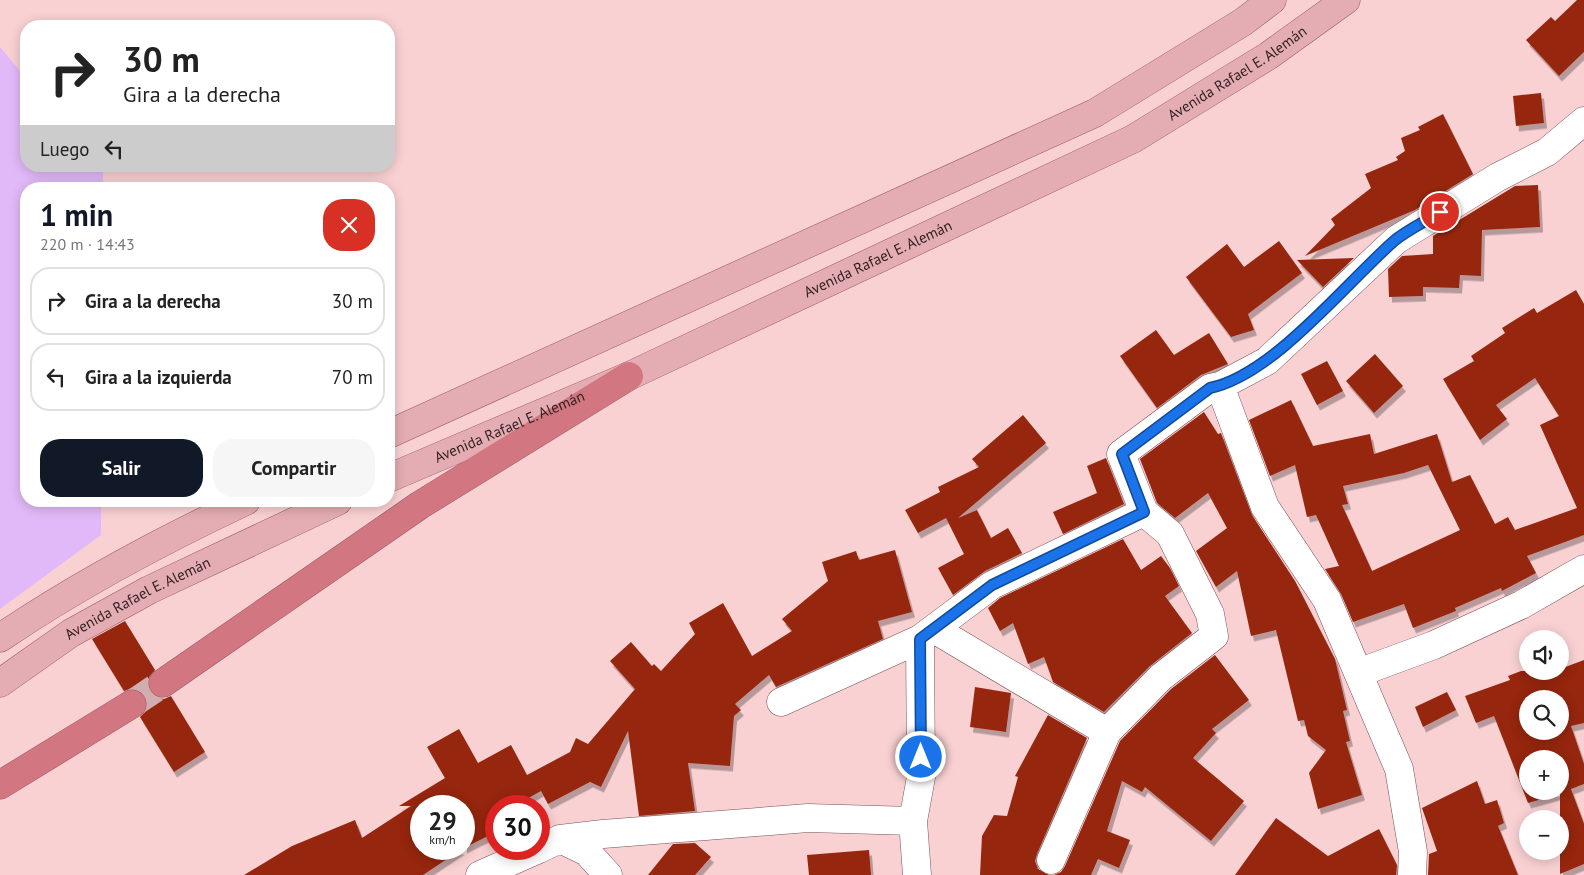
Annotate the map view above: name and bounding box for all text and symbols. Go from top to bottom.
street label: Avenida Rafael E. Alemán [1164,21,1310,124]
text: 30 m [123,36,200,82]
icon: right [40,40,105,105]
text: Gira a la derecha [123,80,281,108]
icon: left [100,135,128,163]
text: Luego [40,137,90,161]
pin [1419,191,1461,233]
text: 1 min [40,195,113,234]
icon: arrive [1426,198,1454,226]
button: close [323,199,375,251]
street label: Avenida Rafael E. Alemán [801,215,955,301]
text: 220 m · 14:43 [40,234,135,254]
icon: right [42,287,70,315]
text: Gira a la derecha [85,289,221,313]
text: 30 m [332,289,373,313]
icon: left [42,363,70,391]
text: Gira a la izquierda [85,365,232,389]
text: 70 m [332,365,373,389]
street label: Avenida Rafael E. Alemán [431,386,587,467]
button: Salir [40,439,203,497]
button: Compartir [213,439,375,497]
street label: Avenida Rafael E. Alemán [61,552,213,644]
map controls [1519,630,1569,860]
button: sound [1519,630,1569,680]
button: search [1519,690,1569,740]
position arrow [894,730,946,782]
button: + [1519,750,1569,800]
speed limit sign: 30 [485,795,550,860]
text: 29 [428,805,457,837]
button: − [1519,810,1569,860]
text: km/h [429,832,456,847]

